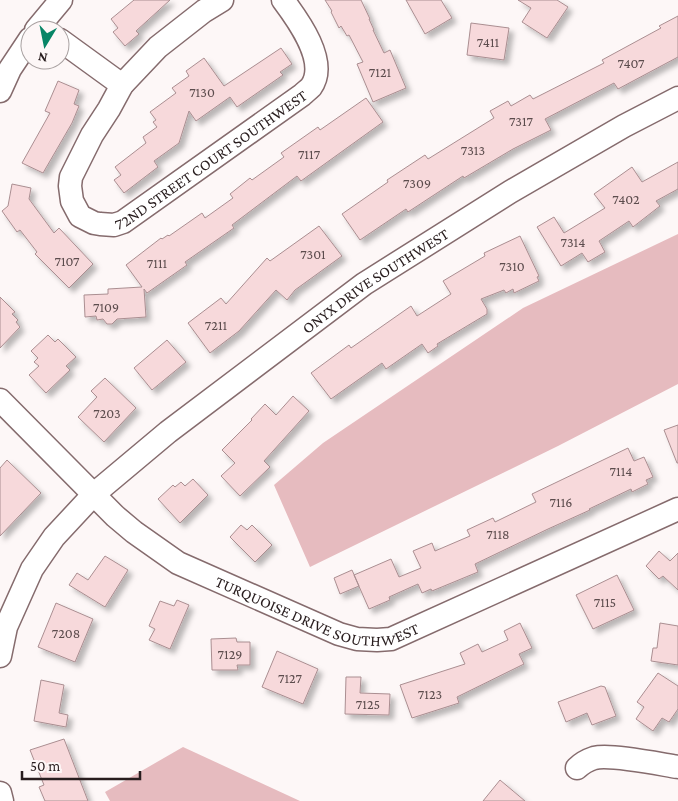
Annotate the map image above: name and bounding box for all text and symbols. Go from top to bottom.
north arrow [20,20,70,70]
house number: 7411 [477,34,500,50]
text: N [36,49,49,67]
house number: 7407 [617,55,645,71]
house number: 7121 [369,64,392,80]
house number: 7130 [189,84,215,100]
street label: 72ND STREET COURT SOUTHWEST [113,86,310,233]
house number: 7317 [509,113,534,129]
house number: 7313 [461,142,485,158]
house number: 7117 [298,146,321,162]
house number: 7309 [403,175,431,191]
house number: 7402 [612,191,640,207]
street label: ONYX DRIVE SOUTHWEST [299,225,452,337]
house number: 7314 [561,234,585,250]
house number: 7301 [300,246,326,262]
house number: 7107 [54,253,80,269]
house number: 7111 [147,255,168,271]
house number: 7310 [499,258,525,274]
house number: 7109 [93,299,119,315]
house number: 7211 [205,317,228,333]
house number: 7203 [93,405,121,421]
house number: 7114 [610,463,632,479]
house number: 7116 [550,494,572,510]
house number: 7118 [486,526,510,542]
street label: TURQUOISE DRIVE SOUTHWEST [213,573,422,649]
house number: 7115 [594,594,616,610]
house number: 7208 [52,625,80,641]
house number: 7129 [218,646,242,662]
house number: 7127 [278,670,303,686]
house number: 7123 [418,686,442,702]
house number: 7125 [356,696,380,712]
scale bar [22,748,140,780]
text: 50 m [30,758,60,774]

